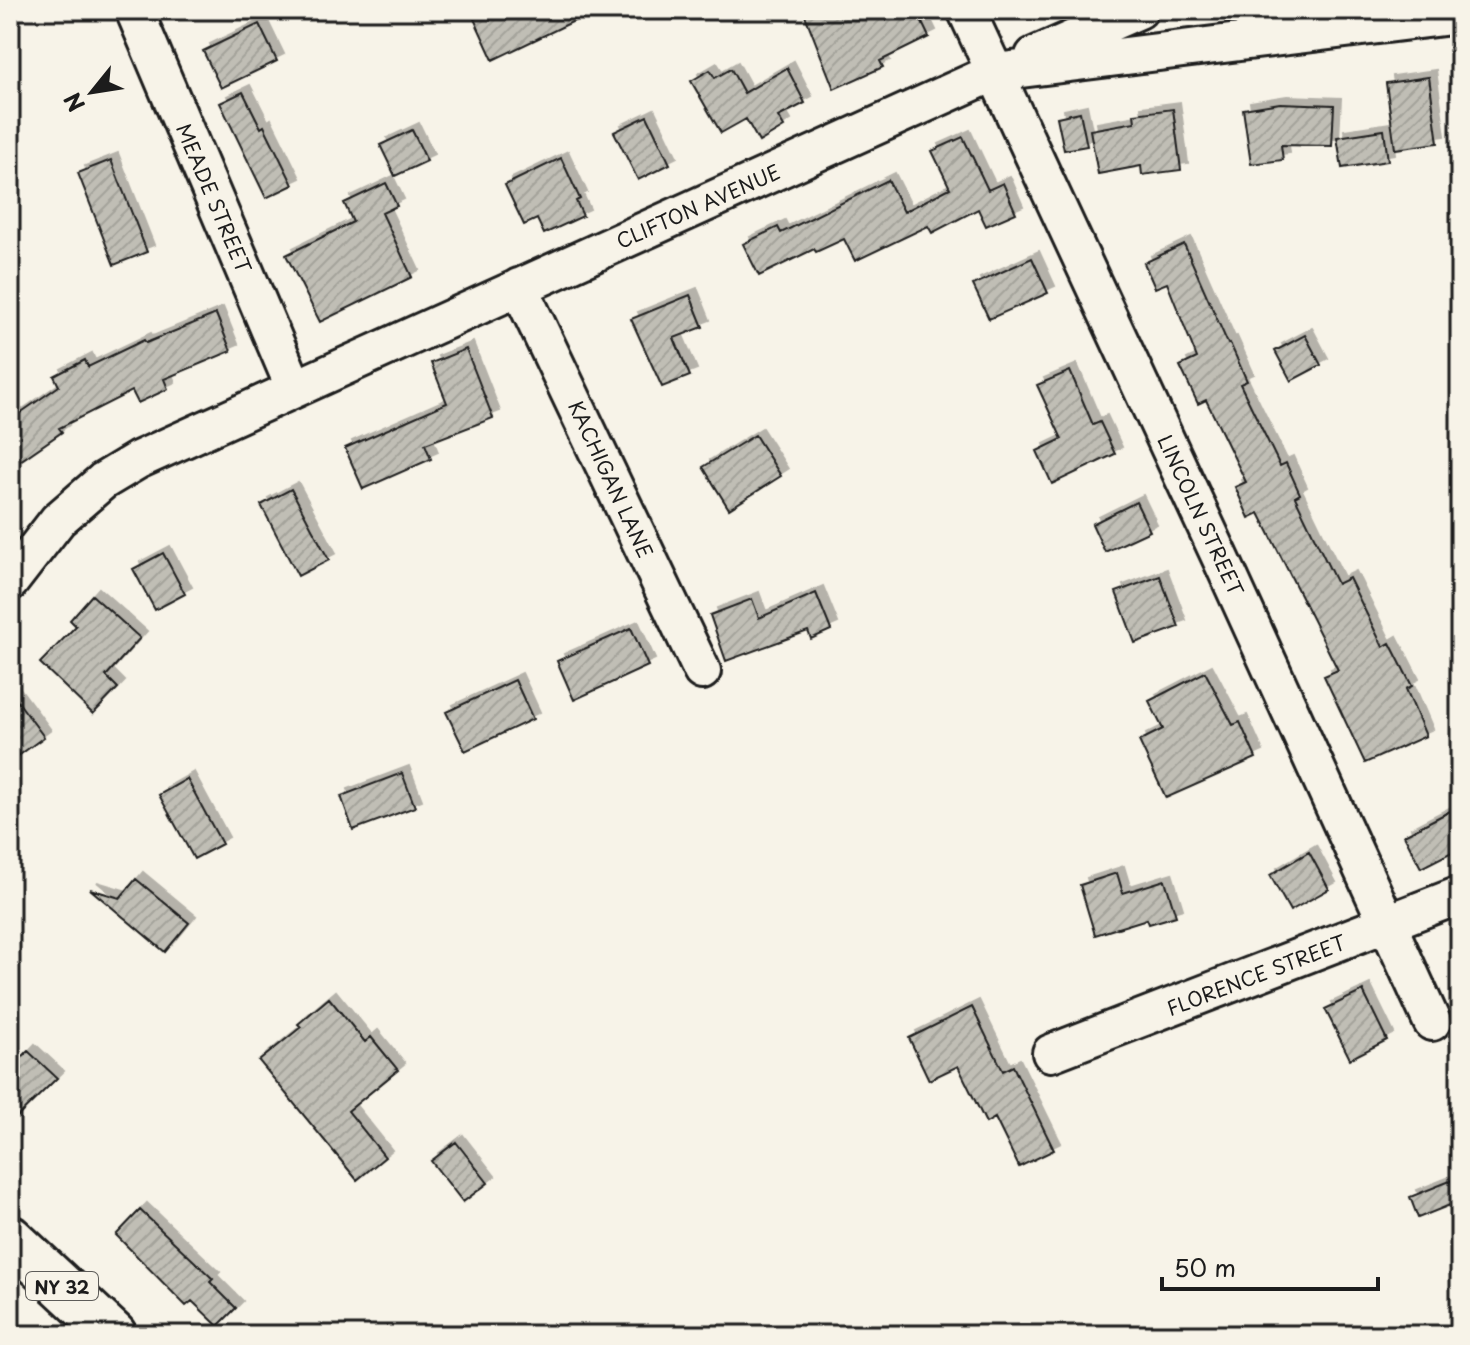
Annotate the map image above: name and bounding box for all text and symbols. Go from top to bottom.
north arrow [52,52,132,132]
text: N [55,87,92,119]
street label: MEADE STREET [169,119,259,278]
street label: CLIFTON AVENUE [611,156,785,256]
street label: KACHIGAN LANE [561,395,661,563]
street label: LINCOLN STREET [1150,429,1252,601]
street label: FLORENCE STREET [1162,927,1350,1023]
scale bar [1162,1241,1378,1291]
text: 50 m [1174,1249,1236,1285]
road number: NY 32 [26,1272,98,1300]

